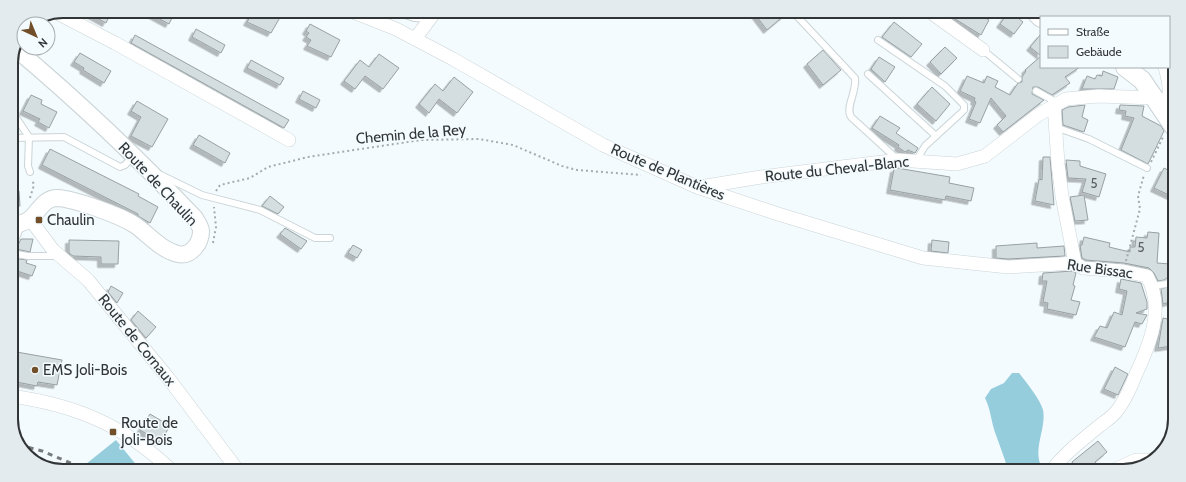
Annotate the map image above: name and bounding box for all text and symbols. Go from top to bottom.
north arrow [16,16,56,56]
legend [1040,16,1170,68]
text: Straße [1076,24,1109,39]
text: N [35,35,51,51]
text: Gebäude [1076,44,1122,59]
street label: Chemin de la Rey [355,120,467,148]
street label: Route de Chaulin [115,138,201,230]
street label: Route de Plantières [608,140,728,204]
street label: Route du Cheval-Blanc [764,152,910,186]
house number: 5 [1090,175,1098,191]
place label: Chaulin [47,211,95,229]
marker: Chaulin [34,215,44,225]
house number: 5 [1137,239,1145,255]
street label: Rue Bissac [1066,255,1134,283]
street label: Route de Cornaux [94,290,180,390]
place label: EMS Joli-Bois [43,361,127,379]
marker: EMS Joli-Bois [30,365,40,375]
place label: Route de Joli-Bois [120,414,178,449]
marker: Route de Joli-Bois [108,427,118,437]

